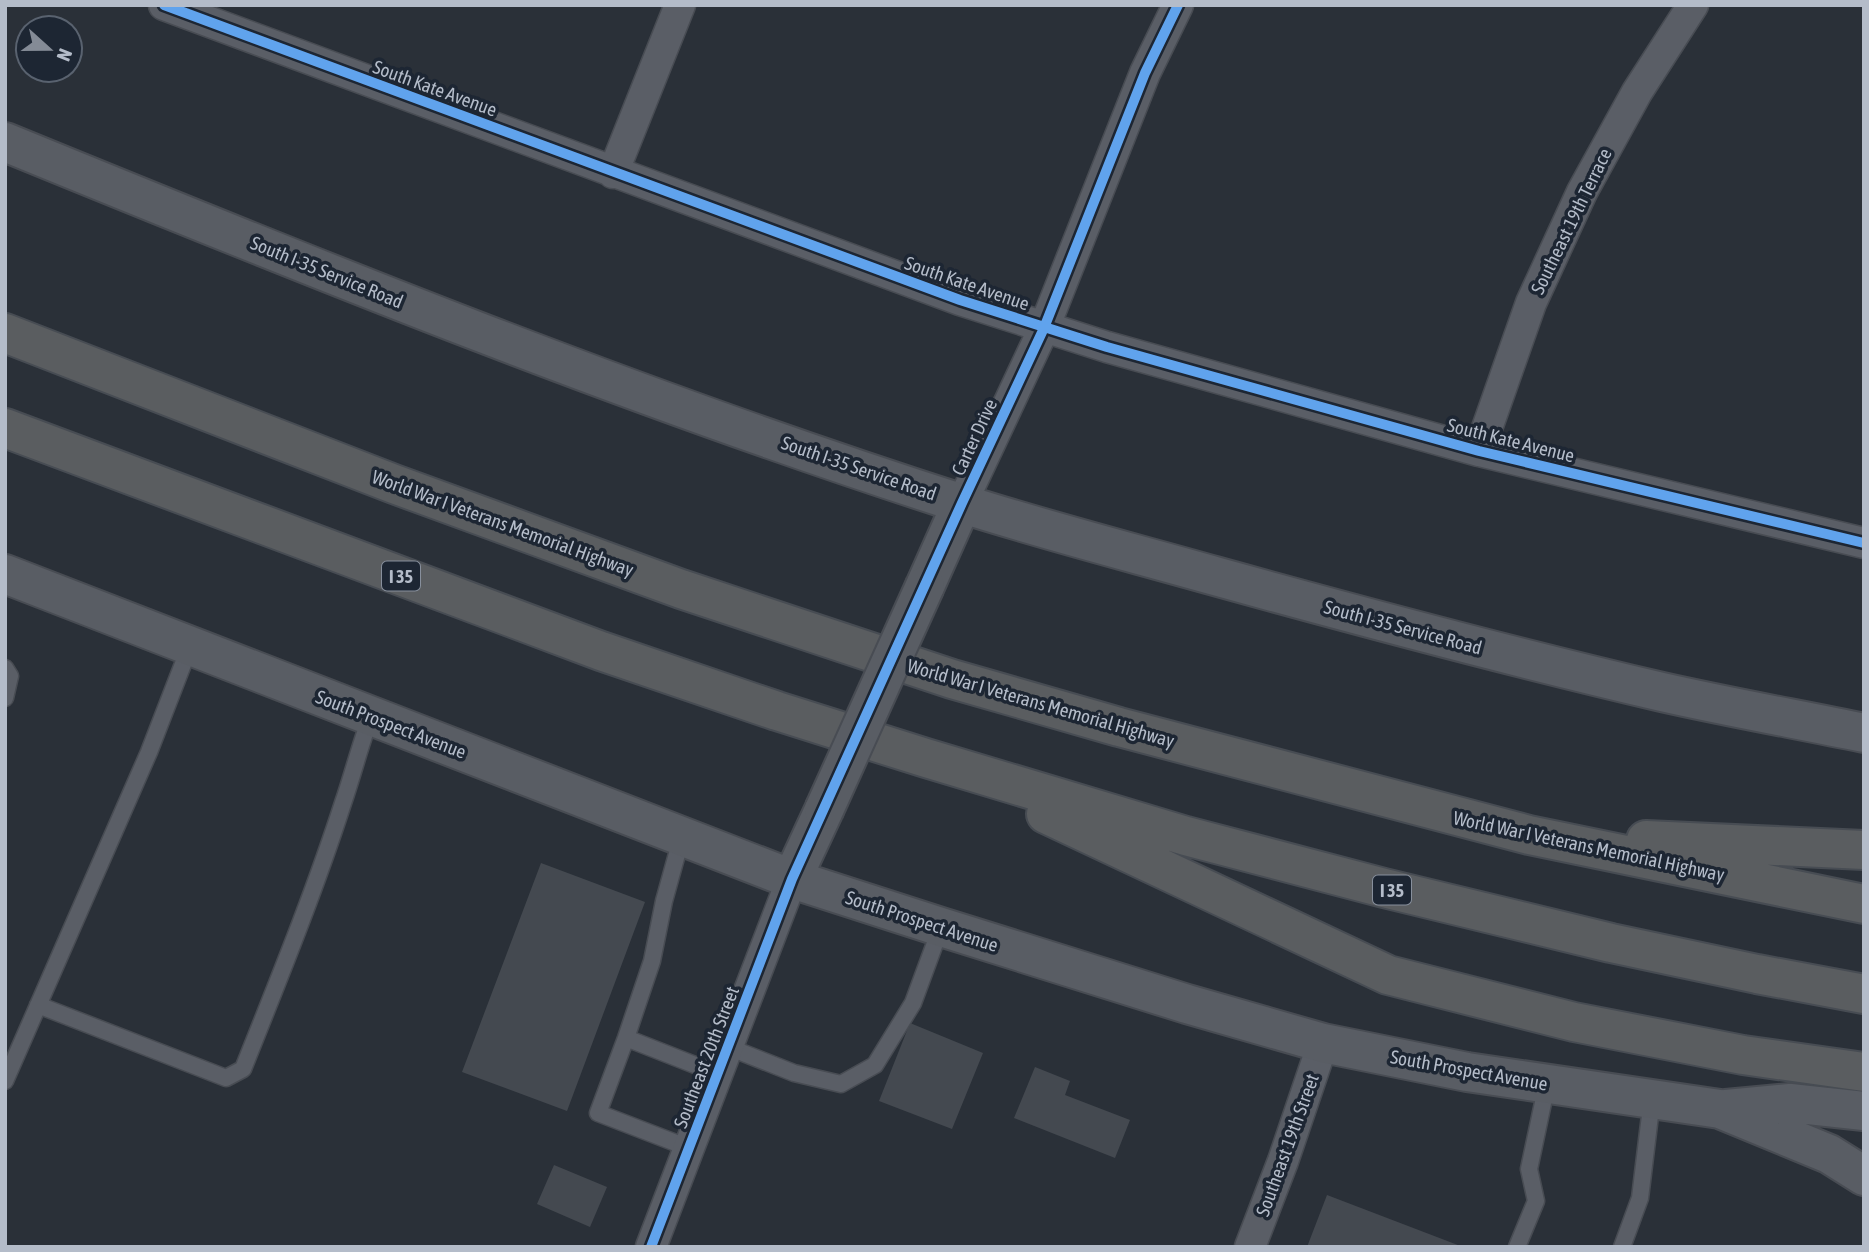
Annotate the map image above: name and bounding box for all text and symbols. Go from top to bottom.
north arrow [14,14,84,84]
text: N [53,46,77,64]
street label: South Kate Avenue [370,55,500,121]
street label: Southeast 19th Terrace [1526,145,1616,297]
street label: South I-35 Service Road [248,231,406,313]
street label: South Kate Avenue [902,251,1032,315]
street label: Carter Drive [947,395,1001,479]
street label: South Kate Avenue [1445,414,1577,466]
street label: South I-35 Service Road [779,431,939,505]
street label: World War I Veterans Memorial Highway [369,465,637,581]
road number: I 35 [382,562,420,590]
street label: South I-35 Service Road [1322,595,1484,659]
street label: World War I Veterans Memorial Highway [905,654,1177,752]
street label: South Prospect Avenue [313,685,469,763]
street label: World War I Veterans Memorial Highway [1451,806,1727,886]
road number: I 35 [1373,876,1411,904]
street label: South Prospect Avenue [843,886,1001,956]
street label: Southeast 20th Street [669,983,743,1131]
street label: South Prospect Avenue [1389,1045,1549,1095]
street label: Southeast 19th Street [1251,1071,1323,1219]

